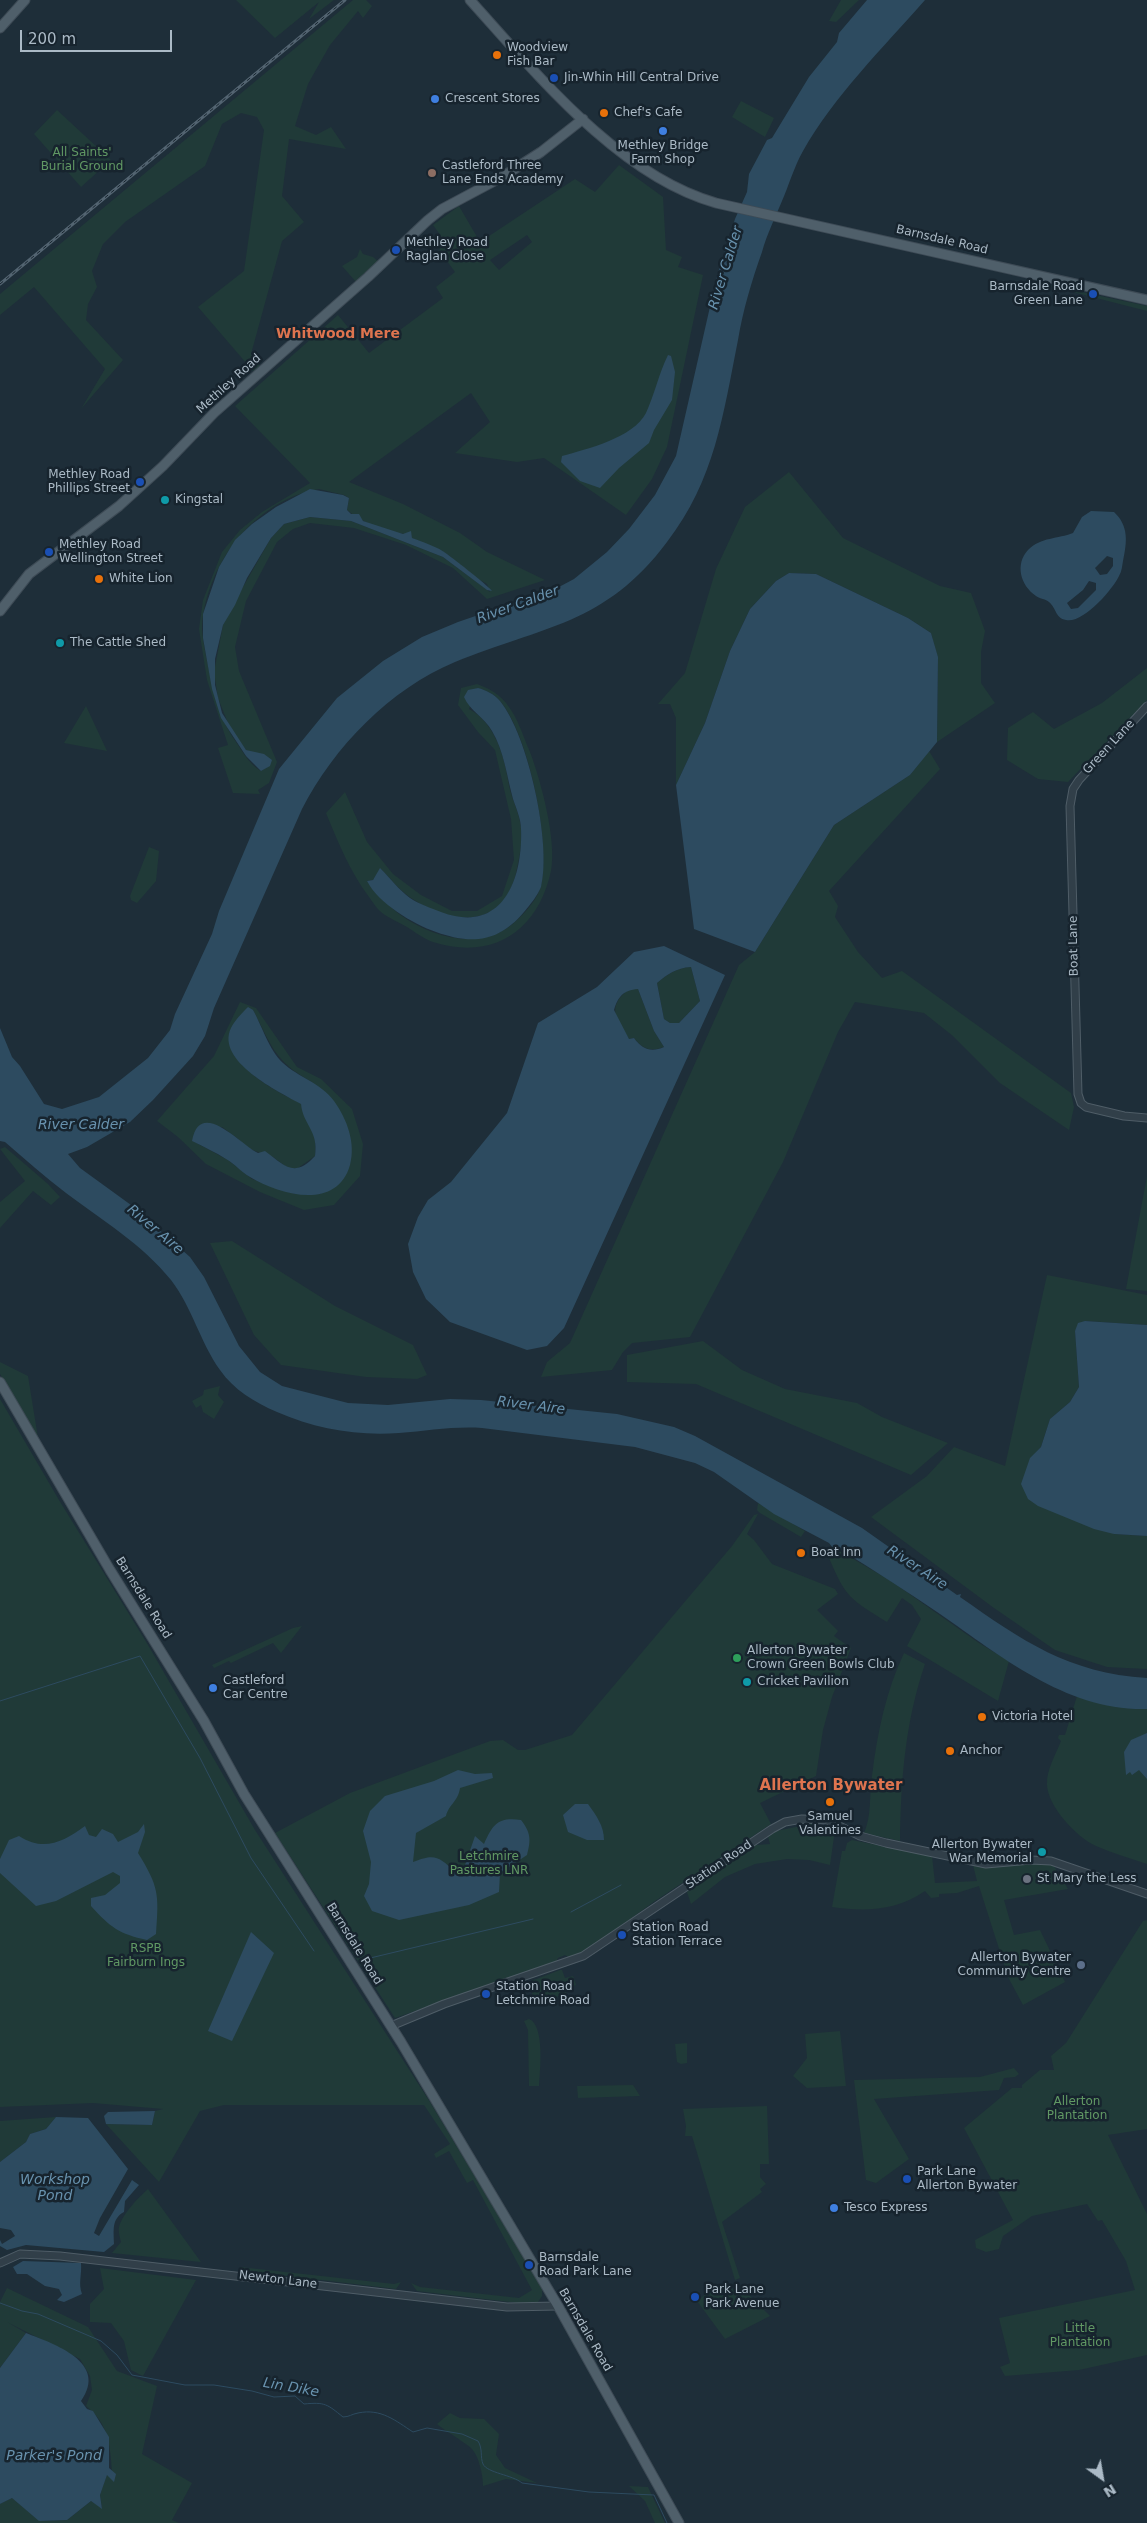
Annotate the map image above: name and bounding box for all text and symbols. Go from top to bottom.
scale bar [22,20,175,52]
text: 200 m [28,30,76,48]
place label: Woodview Fish Bar [507,41,568,69]
marker: Woodview Fish Bar [491,49,503,61]
place label: Jin-Whin Hill Central Drive [564,71,719,85]
marker: Jin-Whin Hill Central Drive [548,72,560,84]
place label: Crescent Stores [445,92,540,106]
marker: Crescent Stores [429,93,441,105]
place label: Chef's Cafe [614,106,682,120]
marker: Chef's Cafe [598,107,610,119]
marker: Methley Bridge Farm Shop [657,125,669,137]
place label: Methley Bridge Farm Shop [618,139,708,167]
park label: All Saints' Burial Ground [41,146,123,174]
place label: Castleford Three Lane Ends Academy [442,159,563,187]
marker: Castleford Three Lane Ends Academy [426,167,438,179]
street label: Barnsdale Road [895,222,989,258]
water label: River Calder [705,224,747,312]
place label: Methley Road Raglan Close [406,236,488,264]
marker: Methley Road Raglan Close [390,244,402,256]
place label: Barnsdale Road Green Lane [989,280,1083,308]
marker: Barnsdale Road Green Lane [1087,288,1099,300]
district label: Whitwood Mere [276,326,400,342]
street label: Methley Road [194,351,264,417]
place label: Methley Road Phillips Street [48,468,130,496]
marker: Methley Road Phillips Street [134,476,146,488]
place label: Kingstal [175,493,223,507]
marker: Kingstal [159,494,171,506]
place label: Methley Road Wellington Street [59,538,163,566]
marker: Methley Road Wellington Street [43,546,55,558]
place label: White Lion [109,572,173,586]
marker: White Lion [93,573,105,585]
water label: River Calder [475,582,561,628]
place label: The Cattle Shed [70,636,166,650]
marker: The Cattle Shed [54,637,66,649]
street label: Green Lane [1080,717,1138,777]
street label: Boat Lane [1066,916,1082,976]
water label: River Calder [38,1117,124,1133]
water label: River Aire [123,1202,187,1258]
water label: River Aire [496,1393,566,1419]
water label: River Aire [884,1542,950,1594]
place label: Boat Inn [811,1546,861,1560]
marker: Boat Inn [795,1547,807,1559]
street label: Barnsdale Road [112,1554,174,1642]
place label: Allerton Bywater Crown Green Bowls Club [747,1644,895,1672]
marker: Allerton Bywater Crown Green Bowls Club [731,1652,743,1664]
place label: Castleford Car Centre [223,1674,288,1702]
place label: Cricket Pavilion [757,1675,849,1689]
marker: Cricket Pavilion [741,1676,753,1688]
marker: Castleford Car Centre [207,1682,219,1694]
place label: Victoria Hotel [992,1710,1073,1724]
marker: Victoria Hotel [976,1711,988,1723]
place label: Anchor [960,1744,1002,1758]
marker: Anchor [944,1745,956,1757]
district label: Allerton Bywater [760,1777,902,1795]
marker: Samuel Valentines [824,1796,836,1808]
place label: Samuel Valentines [799,1810,861,1838]
street label: Station Road [683,1838,755,1892]
place label: Allerton Bywater War Memorial [932,1838,1032,1866]
marker: Allerton Bywater War Memorial [1036,1846,1048,1858]
park label: Letchmire Pastures LNR [450,1850,528,1878]
place label: St Mary the Less [1037,1872,1137,1886]
marker: St Mary the Less [1021,1873,1033,1885]
street label: Barnsdale Road [323,1900,385,1988]
place label: Station Road Station Terrace [632,1921,722,1949]
marker: Station Road Station Terrace [616,1929,628,1941]
park label: RSPB Fairburn Ings [107,1942,185,1970]
place label: Allerton Bywater Community Centre [958,1951,1071,1979]
marker: Allerton Bywater Community Centre [1075,1959,1087,1971]
place label: Station Road Letchmire Road [496,1980,590,2008]
marker: Station Road Letchmire Road [480,1988,492,2000]
park label: Allerton Plantation [1047,2095,1107,2123]
place label: Park Lane Allerton Bywater [917,2165,1017,2193]
water label: Workshop Pond [20,2172,90,2204]
marker: Park Lane Allerton Bywater [901,2173,913,2185]
place label: Tesco Express [844,2201,928,2215]
marker: Tesco Express [828,2202,840,2214]
place label: Barnsdale Road Park Lane [539,2251,632,2279]
marker: Barnsdale Road Park Lane [523,2259,535,2271]
street label: Newton Lane [238,2268,318,2292]
place label: Park Lane Park Avenue [705,2283,779,2311]
street label: Barnsdale Road [555,2286,615,2374]
marker: Park Lane Park Avenue [689,2291,701,2303]
park label: Little Plantation [1050,2322,1110,2350]
water label: Lin Dike [262,2375,320,2401]
water label: Parker's Pond [6,2448,102,2464]
north arrow [1077,2453,1127,2503]
text: N [1101,2481,1119,2501]

